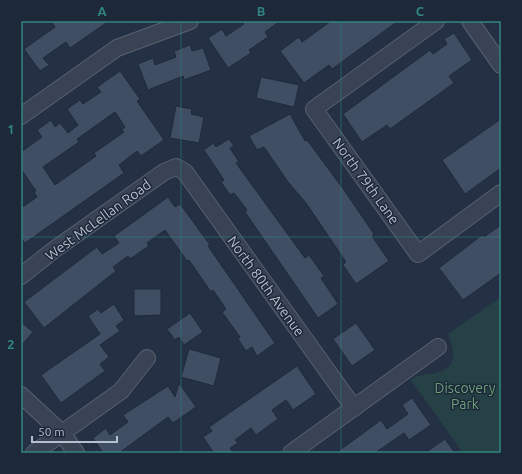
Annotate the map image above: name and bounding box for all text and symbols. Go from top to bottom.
text: A [97,4,107,18]
text: B [257,4,266,18]
text: C [416,4,425,18]
text: 1 [7,122,15,136]
street label: North 79th Lane [329,135,403,227]
street label: West McLellan Road [42,176,154,264]
street label: North 80th Avenue [224,233,308,339]
text: 2 [7,337,15,351]
park label: Discovery Park [435,380,496,412]
scale bar [32,418,117,444]
text: 50 m [38,425,65,438]

